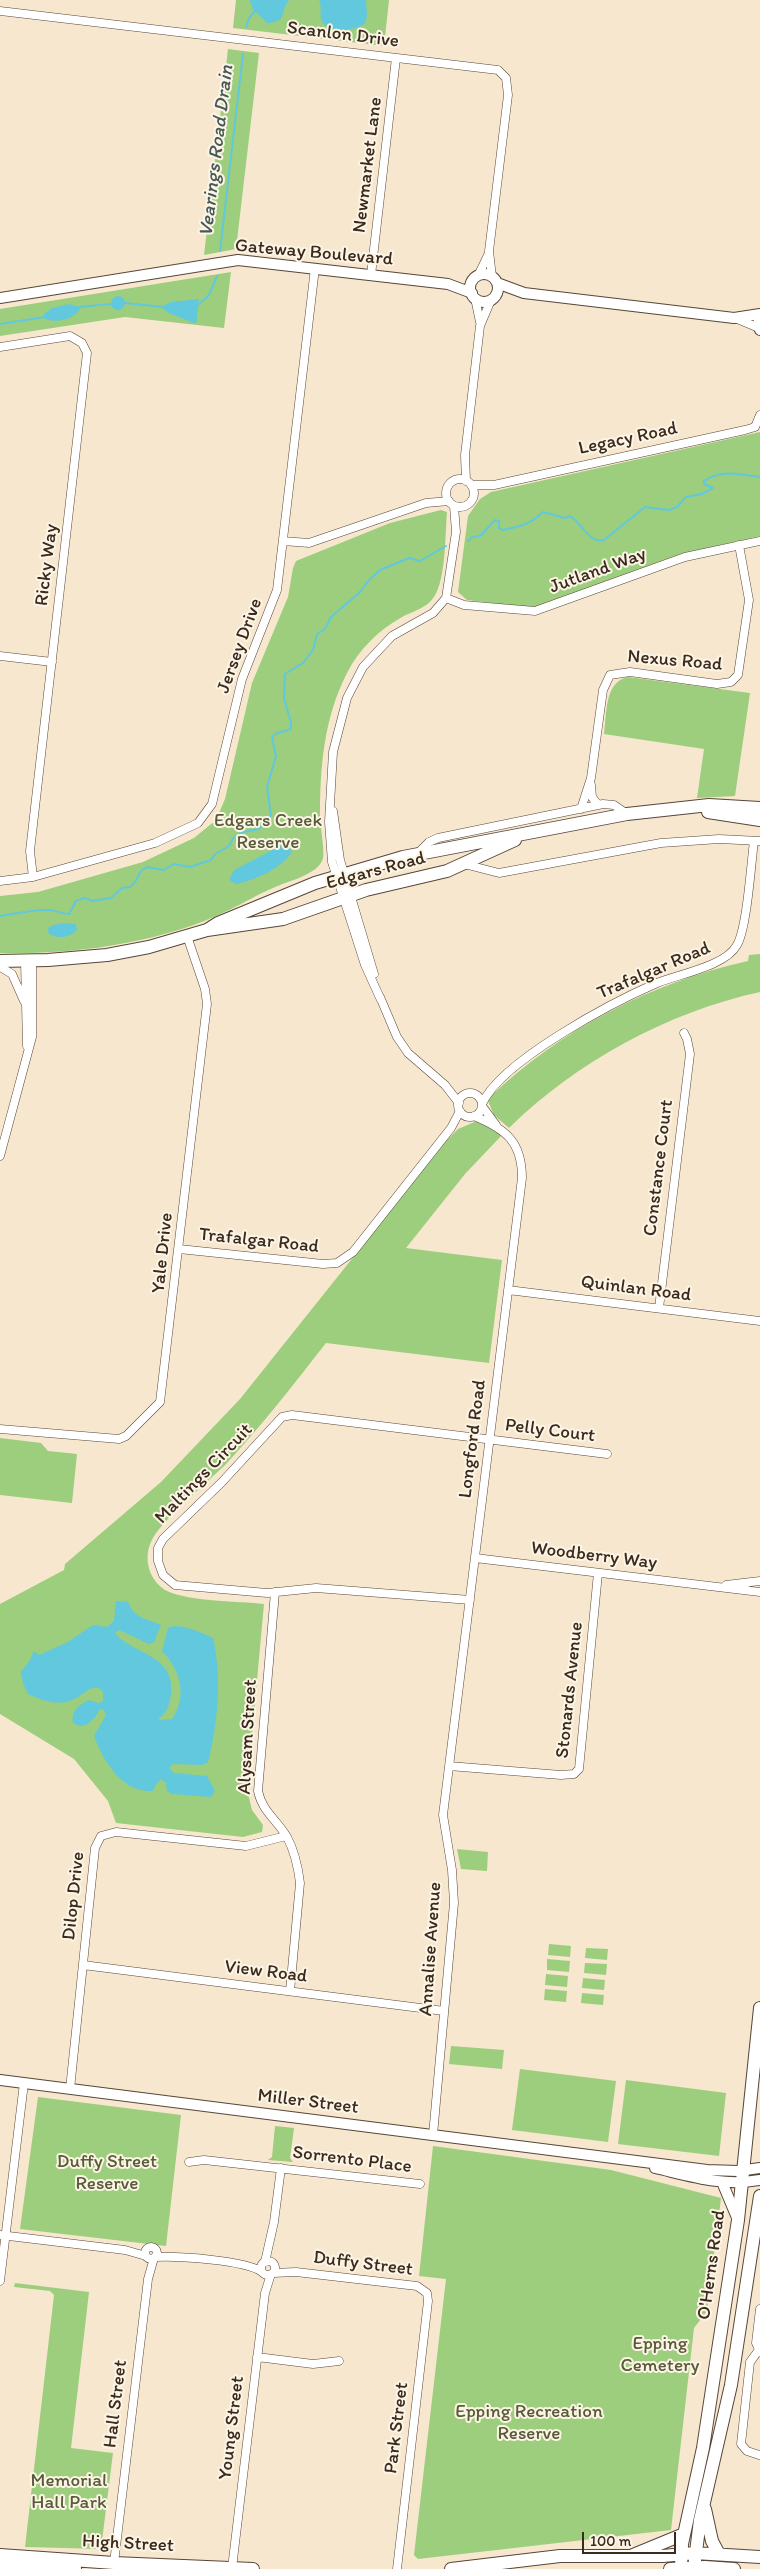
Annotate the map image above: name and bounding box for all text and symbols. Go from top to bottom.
street label: Scanlon Drive [286,17,400,53]
water label: Vearings Road Drain [195,64,239,238]
street label: Newmarket Lane [348,96,388,234]
street label: Gateway Boulevard [234,235,394,271]
street label: Legacy Road [576,417,680,461]
street label: Ricky Way [31,523,63,607]
street label: Jutland Way [547,543,649,599]
street label: Jersey Drive [212,595,268,697]
street label: Nexus Road [627,645,723,677]
park label: Edgars Creek Reserve [214,810,322,854]
street label: Edgars Road [324,847,428,895]
street label: Trafalgar Road [594,937,714,1005]
street label: Constance Court [639,1098,679,1238]
street label: Yale Drive [147,1212,179,1294]
street label: Trafalgar Road [198,1223,320,1259]
street label: Quinlan Road [579,1271,693,1307]
street label: Longford Road [454,1378,492,1500]
street label: Pelly Court [504,1414,596,1448]
street label: Maltings Circuit [150,1419,258,1529]
street label: Woodberry Way [530,1537,658,1575]
street label: Stonards Avenue [551,1621,589,1759]
street label: Alysam Street [234,1679,262,1795]
street label: Dilop Drive [58,1851,90,1941]
street label: Annalise Avenue [415,1881,447,2017]
street label: View Road [223,1956,309,1988]
street label: Miller Street [256,2084,360,2120]
street label: Sorrento Place [291,2141,413,2179]
park label: Duffy Street Reserve [57,2151,157,2195]
street label: O'Herns Road [693,2208,731,2322]
street label: Duffy Street [312,2247,414,2281]
park label: Epping Cemetery [620,2333,700,2377]
street label: Hall Street [99,2359,133,2449]
street label: Young Street [214,2375,250,2481]
street label: Park Street [380,2381,414,2475]
park label: Epping Recreation Reserve [455,2401,603,2445]
park label: Memorial Hall Park [31,2470,107,2514]
scale bar [585,2522,679,2554]
street label: High Street [81,2530,175,2558]
text: 100 m [590,2532,631,2550]

